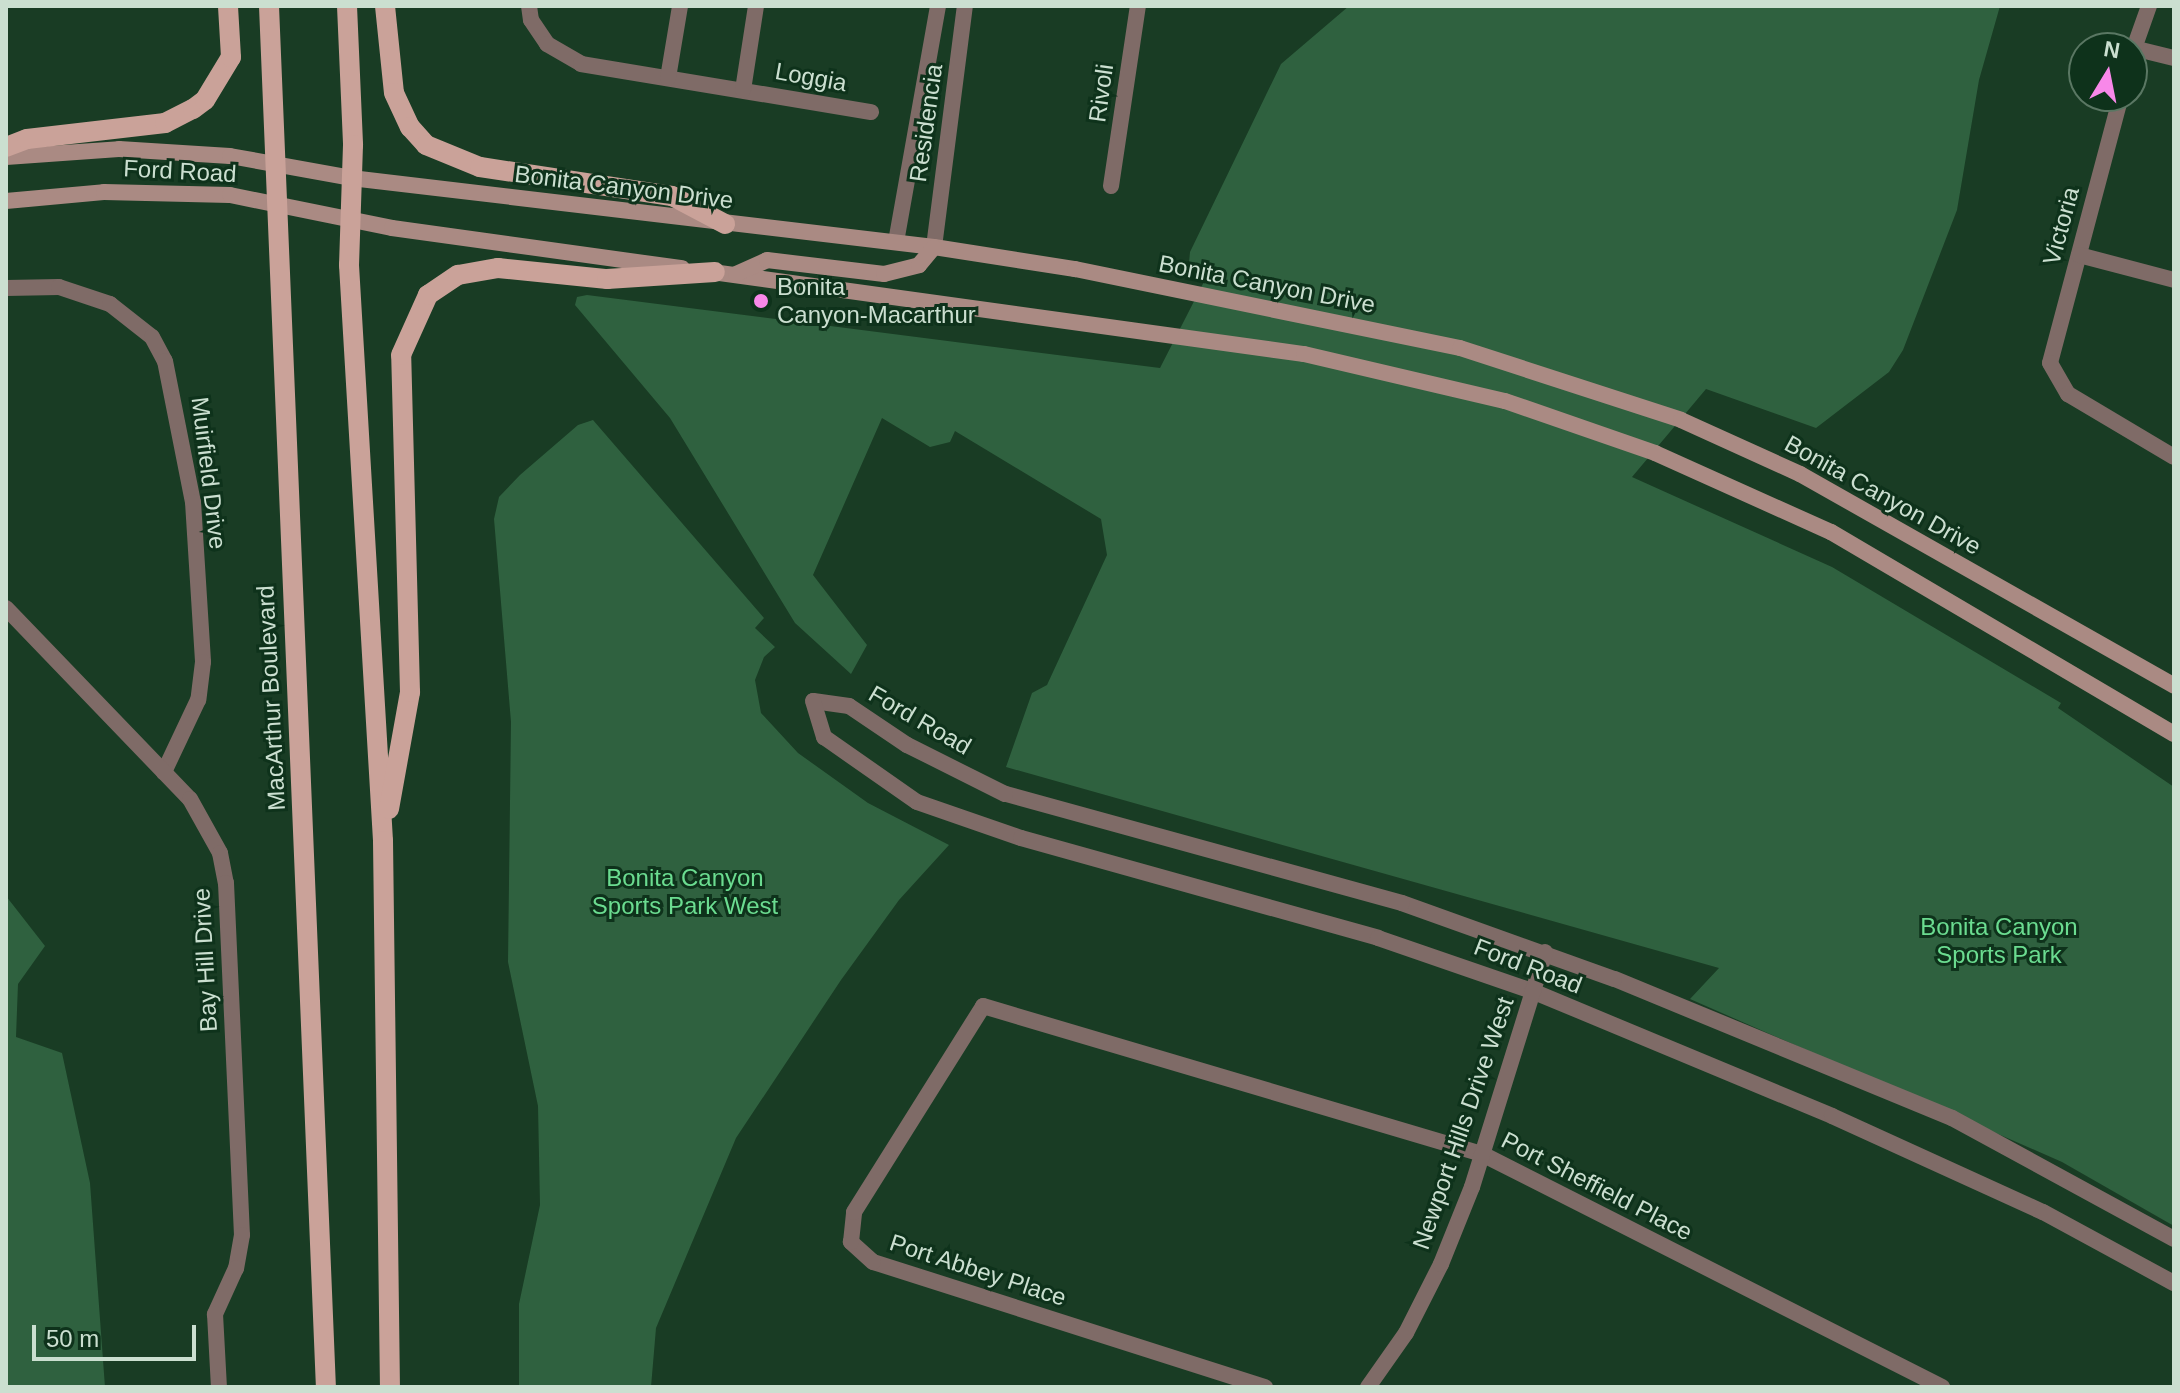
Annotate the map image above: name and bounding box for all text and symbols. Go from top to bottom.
north arrow [2068,32,2148,112]
text: N [2102,36,2122,64]
street label: Loggia [773,57,849,97]
street label: Residencia [903,62,949,184]
street label: Rivoli [1083,62,1119,124]
street label: Ford Road [123,154,237,188]
street label: Bonita Canyon Drive [513,159,735,215]
street label: Victoria [2037,184,2085,268]
street label: Bonita Canyon Drive [1156,249,1378,319]
place label: Bonita Canyon-Macarthur [777,273,976,329]
marker: Bonita Canyon-Macarthur [752,292,770,310]
street label: Muirfield Drive [185,395,233,551]
street label: Bonita Canyon Drive [1780,429,1986,561]
street label: MacArthur Boulevard [251,585,291,811]
street label: Ford Road [864,679,976,761]
park label: Bonita Canyon Sports Park West [592,864,778,920]
street label: Bay Hill Drive [187,887,223,1033]
park label: Bonita Canyon Sports Park [1920,913,2078,969]
street label: Ford Road [1470,932,1586,1000]
street label: Newport Hills Drive West [1406,993,1520,1253]
street label: Port Sheffield Place [1497,1125,1697,1247]
street label: Port Abbey Place [885,1228,1071,1312]
scale bar [36,1309,200,1359]
text: 50 m [46,1325,99,1352]

